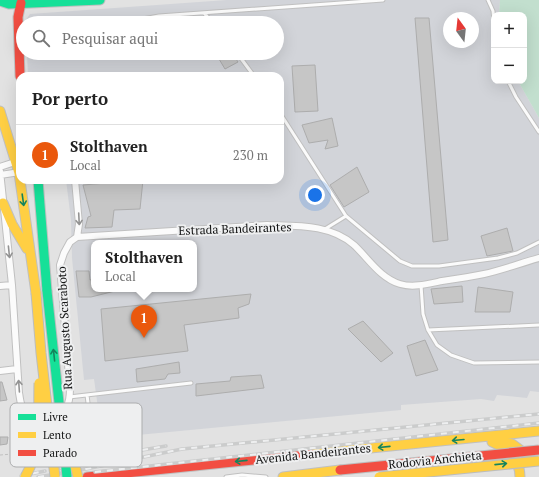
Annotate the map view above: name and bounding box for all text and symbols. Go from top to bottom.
north arrow [443,12,479,48]
map controls [491,12,527,84]
button: + [491,12,527,48]
search box [16,16,284,60]
icon: search [30,27,52,49]
text: Pesquisar aqui [62,28,158,48]
button: − [491,48,527,84]
text: Por perto [32,87,108,110]
text: Stolthaven [70,136,148,156]
text: 1 [41,146,49,164]
text: 230 m [233,146,268,164]
text: Local [70,156,101,174]
your location [305,185,325,205]
one-way arrow [19,193,27,206]
one-way arrow [75,212,82,225]
street label: Estrada Bandeirantes [178,219,292,238]
popup [91,240,197,292]
one-way arrow [5,245,12,258]
text: Stolthaven [105,247,183,267]
street label: Rua Augusto Scaraboto [54,266,75,390]
text: Local [105,267,136,285]
pin: 1 [131,305,157,338]
one-way arrow [51,349,58,362]
one-way arrow [15,380,22,393]
legend [10,403,142,467]
text: Livre [43,410,68,424]
text: Lento [43,428,71,442]
one-way arrow [452,436,465,443]
street label: Avenida Bandeirantes [254,440,371,467]
one-way arrow [378,443,391,451]
text: Parado [43,446,77,460]
street label: Rodovia Anchieta [388,447,482,472]
one-way arrow [235,458,248,465]
one-way arrow [494,461,507,468]

